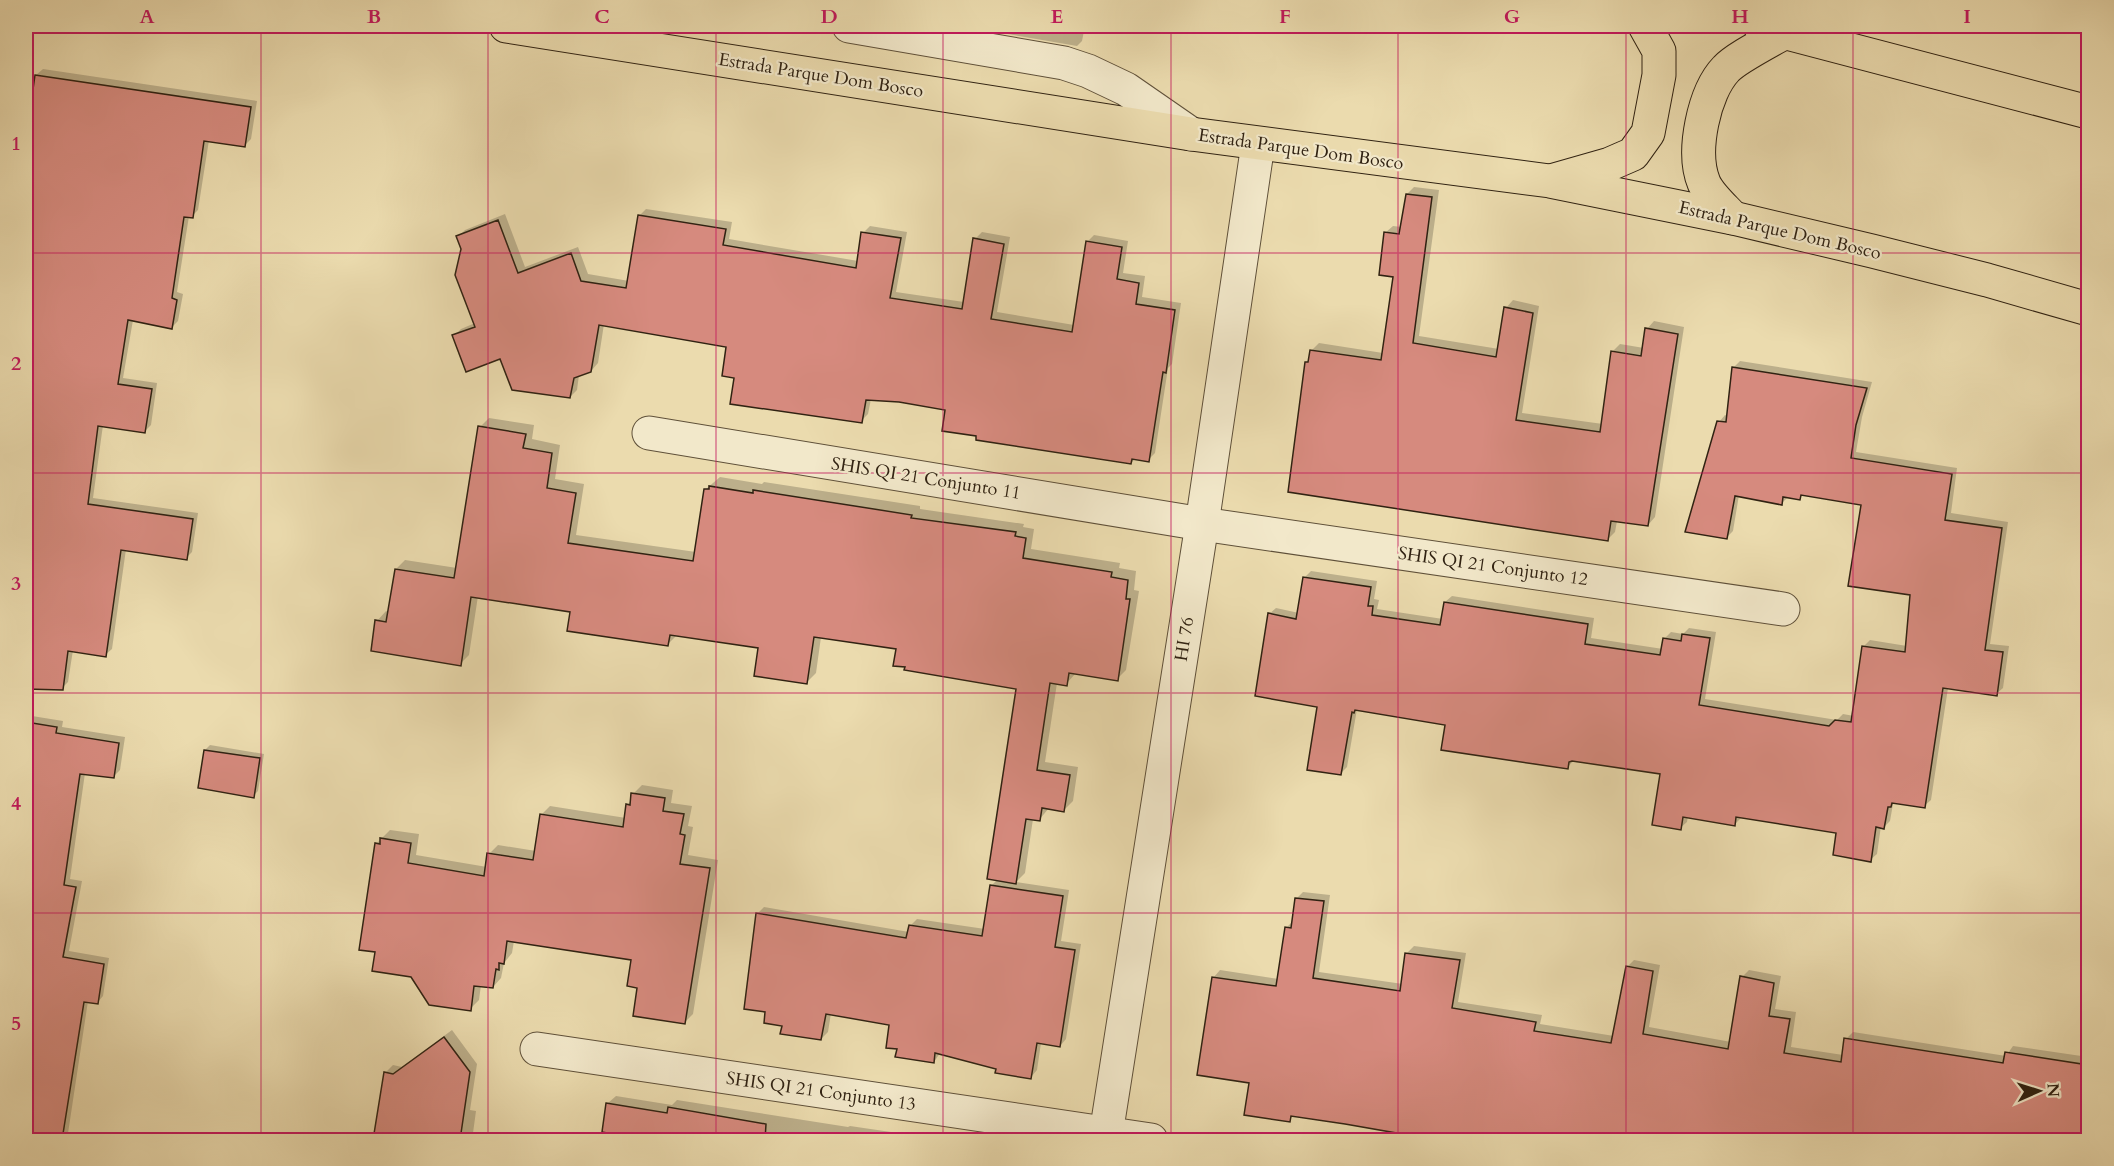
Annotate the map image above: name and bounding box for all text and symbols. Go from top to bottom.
text: A [139,3,155,30]
text: B [367,3,381,30]
text: C [594,3,610,30]
text: D [820,3,838,30]
text: E [1051,3,1063,30]
text: F [1279,3,1291,30]
text: G [1504,3,1520,30]
text: H [1731,3,1749,30]
text: I [1963,3,1971,30]
street label: Estrada Parque Dom Bosco [717,47,925,104]
street label: Estrada Parque Dom Bosco [1197,123,1406,176]
text: 1 [11,130,21,157]
street label: Estrada Parque Dom Bosco [1676,195,1884,266]
text: 2 [11,350,21,377]
street label: SHIS QI 21 Conjunto 11 [829,451,1022,506]
street label: SHIS QI 21 Conjunto 12 [1396,541,1589,592]
text: 3 [11,570,21,597]
street label: HI 76 [1169,615,1200,663]
text: 4 [11,790,21,817]
text: 5 [11,1010,21,1037]
north arrow [2009,1061,2069,1121]
street label: SHIS QI 21 Conjunto 13 [724,1066,917,1117]
text: N [2042,1083,2064,1098]

